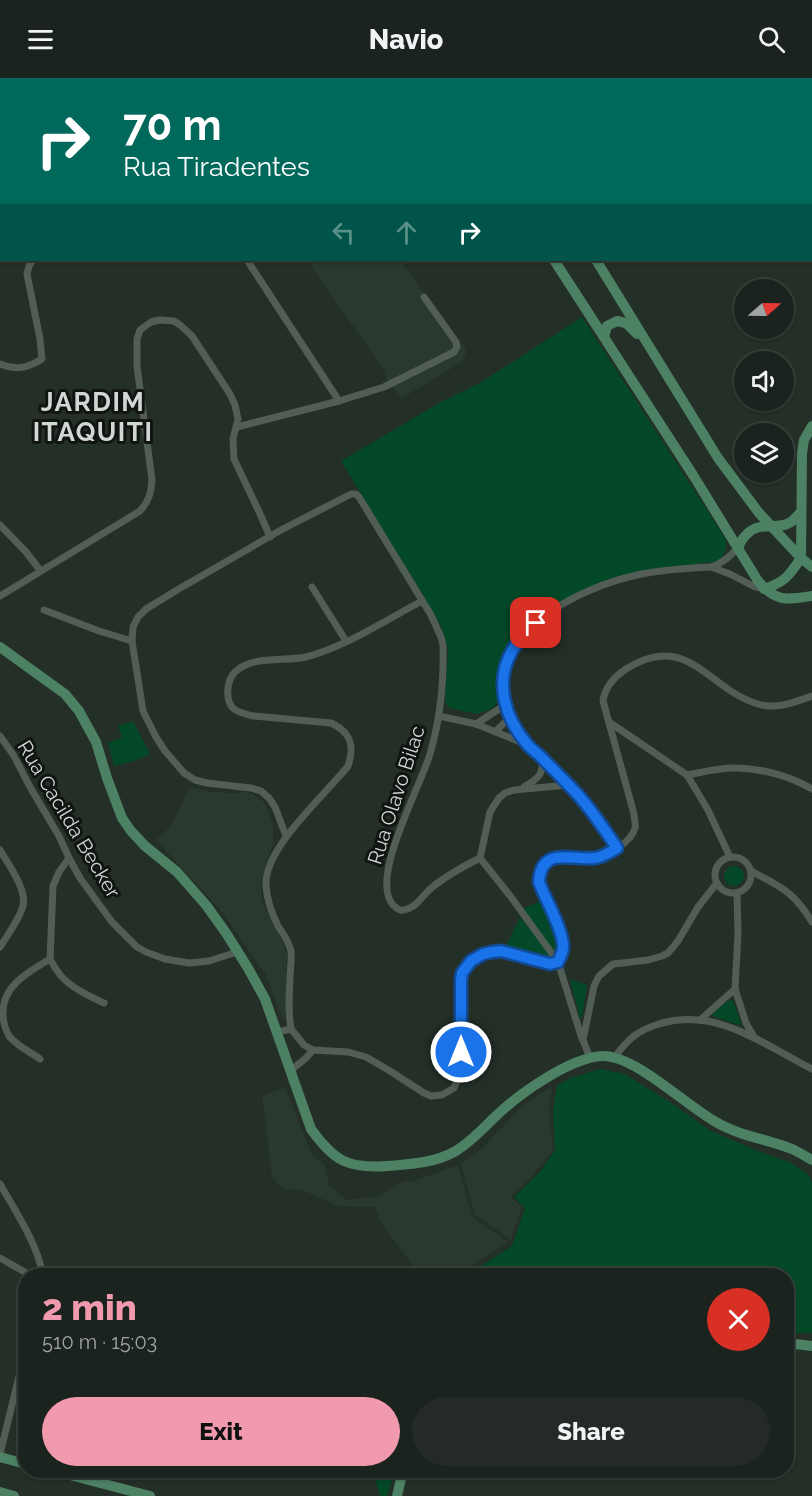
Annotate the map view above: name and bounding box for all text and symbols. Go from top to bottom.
icon: menu [24,23,57,56]
icon: search [755,23,788,56]
text: Navio [369,24,443,55]
text: 70 m [123,101,222,150]
icon: right [24,102,102,180]
text: Rua Tiradentes [123,151,310,182]
icon: left [327,216,360,249]
icon: ahead [390,216,423,249]
icon: right [453,216,486,249]
north arrow [734,279,794,339]
map controls [734,279,794,483]
button: sound [734,351,794,411]
district label: JARDIM ITAQUITI [33,387,153,447]
button: layers [734,423,794,483]
pin [510,597,561,648]
icon: arrive [519,606,552,639]
street label: Rua Olavo Bilac [362,723,430,867]
street label: Rua Cacilda Becker [12,736,126,902]
position arrow [429,1020,493,1084]
text: 2 min [42,1286,137,1328]
button: close [707,1288,770,1351]
text: 510 m · 15:03 [42,1330,157,1354]
button: Exit [42,1397,400,1466]
button: Share [412,1397,770,1466]

